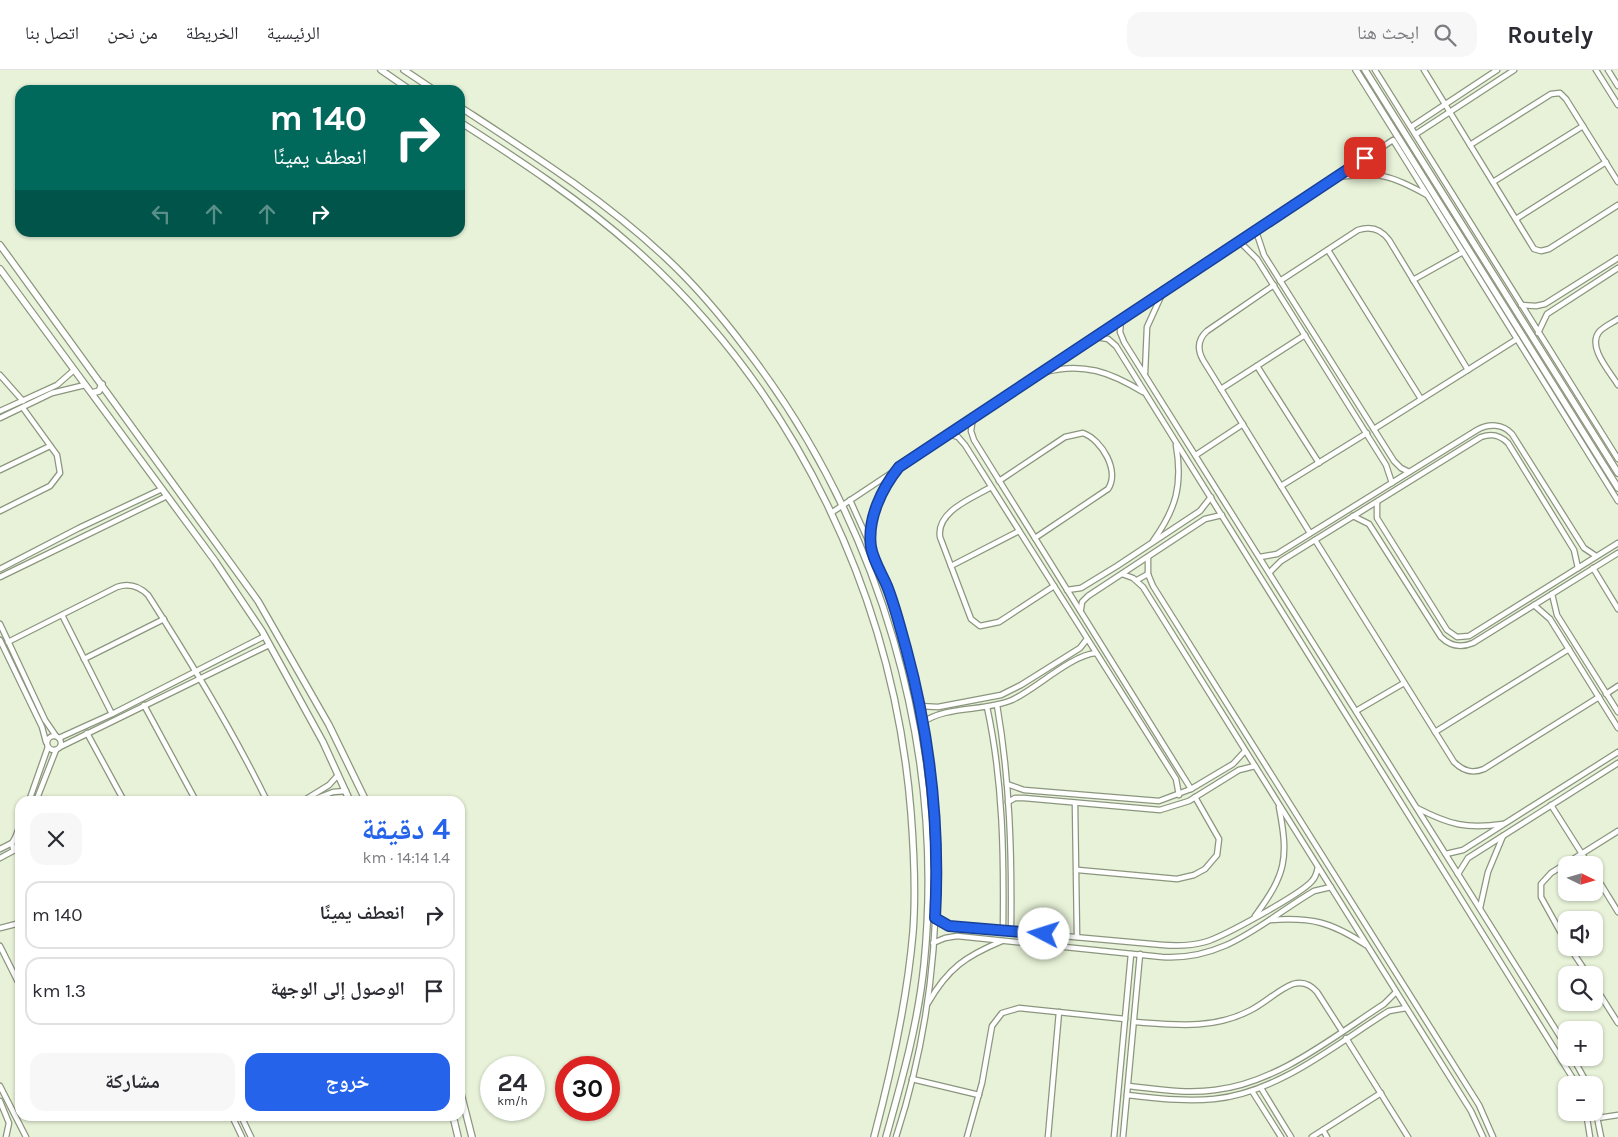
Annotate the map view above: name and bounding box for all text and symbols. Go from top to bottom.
search box [1127,12,1477,57]
icon: search [1431,21,1459,49]
text: Routely [1507,21,1593,49]
text: اتصل بنا [25,22,79,44]
text: من نحن [107,22,158,44]
text: الخريطة [186,22,239,44]
text: الرئيسية [267,22,320,44]
text: ابحث هنا [1357,22,1419,44]
text: 140 m [269,98,367,139]
icon: right [385,105,450,170]
pin [1344,137,1386,179]
text: انعطف يمينًا [273,144,367,170]
icon: arrive [1351,144,1379,172]
icon: left [147,200,175,228]
icon: ahead [200,200,228,228]
icon: ahead [253,200,281,228]
icon: right [306,200,334,228]
text: 4 دقيقة [362,811,450,847]
button: close [30,813,82,865]
text: 1.4 km · 14:14 [363,848,450,867]
north arrow [1558,856,1602,901]
map controls [1558,856,1603,1121]
icon: right [420,901,448,929]
text: انعطف يمينًا [320,902,405,924]
text: 140 m [32,904,82,926]
position arrow [1017,907,1069,959]
button: sound [1558,911,1603,956]
button: search [1558,966,1603,1011]
icon: arrive [420,977,448,1005]
text: الوصول إلى الوجهة [270,978,405,1000]
text: 1.3 km [32,980,86,1002]
button: + [1558,1021,1603,1066]
button: مشاركة [30,1053,235,1111]
button: خروج [245,1053,450,1111]
speed limit sign: 30 [555,1056,620,1121]
text: 24 [497,1068,528,1097]
button: − [1558,1076,1603,1121]
text: km/h [497,1094,528,1108]

